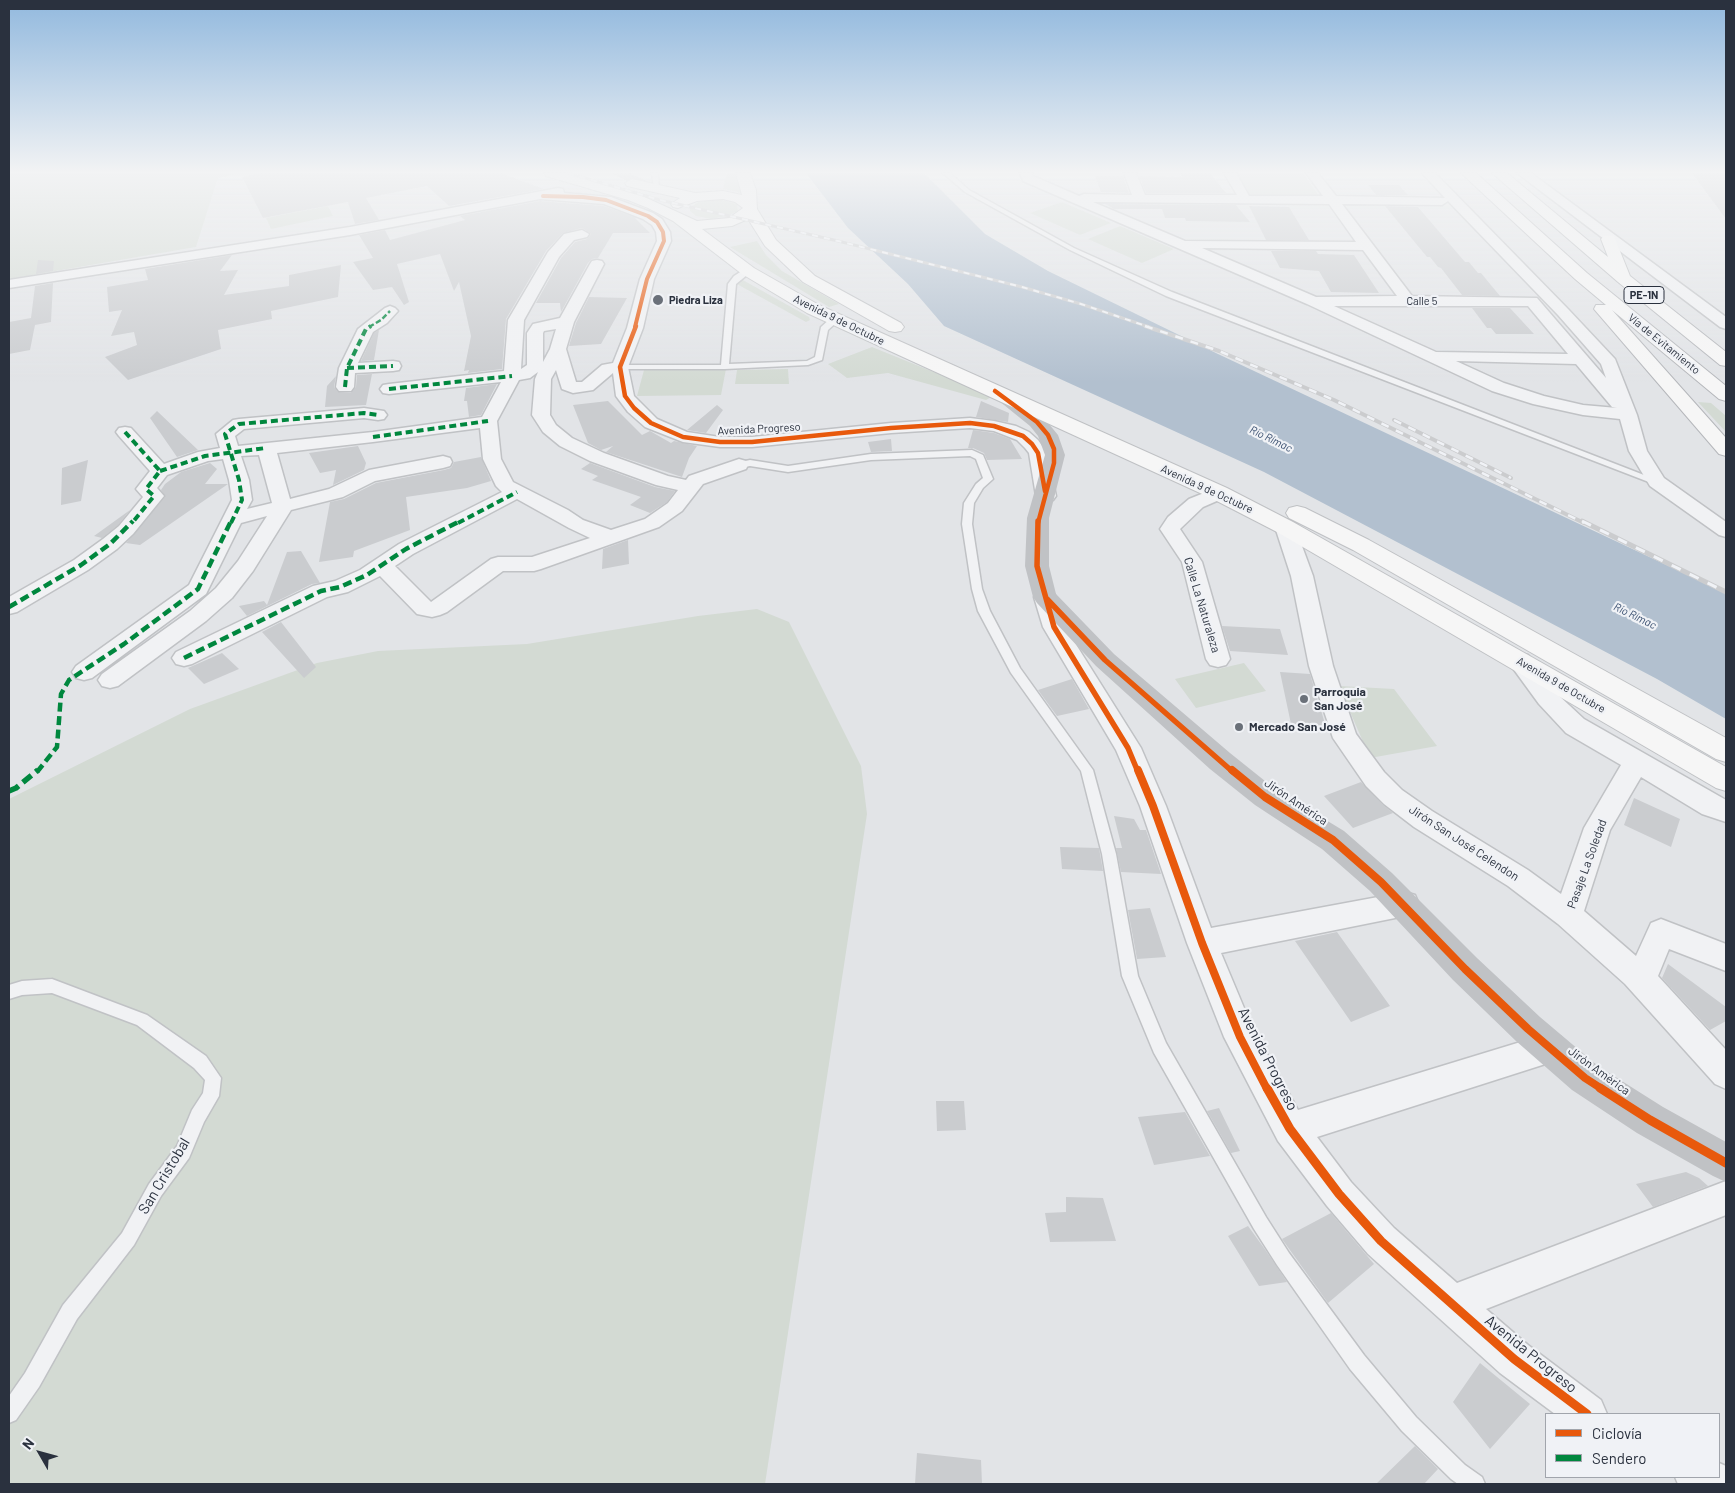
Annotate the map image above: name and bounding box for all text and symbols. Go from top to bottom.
road number: PE-1N [1624,286,1664,304]
street label: Avenida 9 de Octubre [791,292,887,348]
marker: Piedra Liza [651,293,665,307]
place label: Piedra Liza [669,293,723,307]
street label: Calle 5 [1407,294,1437,308]
street label: Vía de Evitamiento [1625,311,1703,377]
street label: Avenida Progreso [717,420,801,438]
water label: Río Rímac [1248,423,1294,455]
street label: Avenida 9 de Octubre [1159,462,1255,516]
street label: Calle La Naturaleza [1181,556,1223,654]
water label: Río Rímac [1612,600,1658,632]
street label: Avenida 9 de Octubre [1514,654,1608,716]
place label: Parroquia San José [1314,685,1366,713]
marker: Parroquia San José [1298,693,1310,705]
place label: Mercado San José [1249,720,1346,734]
marker: Mercado San José [1233,721,1245,733]
street label: Jirón América [1262,776,1330,828]
street label: Jirón San José Celendon [1406,802,1522,884]
street label: Pasaje La Soledad [1564,817,1610,911]
street label: Avenida Progreso [1234,1004,1302,1114]
street label: Jirón América [1565,1044,1633,1098]
street label: San Cristobal [134,1135,194,1217]
street label: Avenida Progreso [1481,1311,1581,1397]
legend [1545,1413,1720,1478]
text: Ciclovía [1592,1424,1642,1442]
north arrow [15,1428,65,1478]
text: N [18,1435,37,1452]
text: Sendero [1592,1449,1646,1467]

